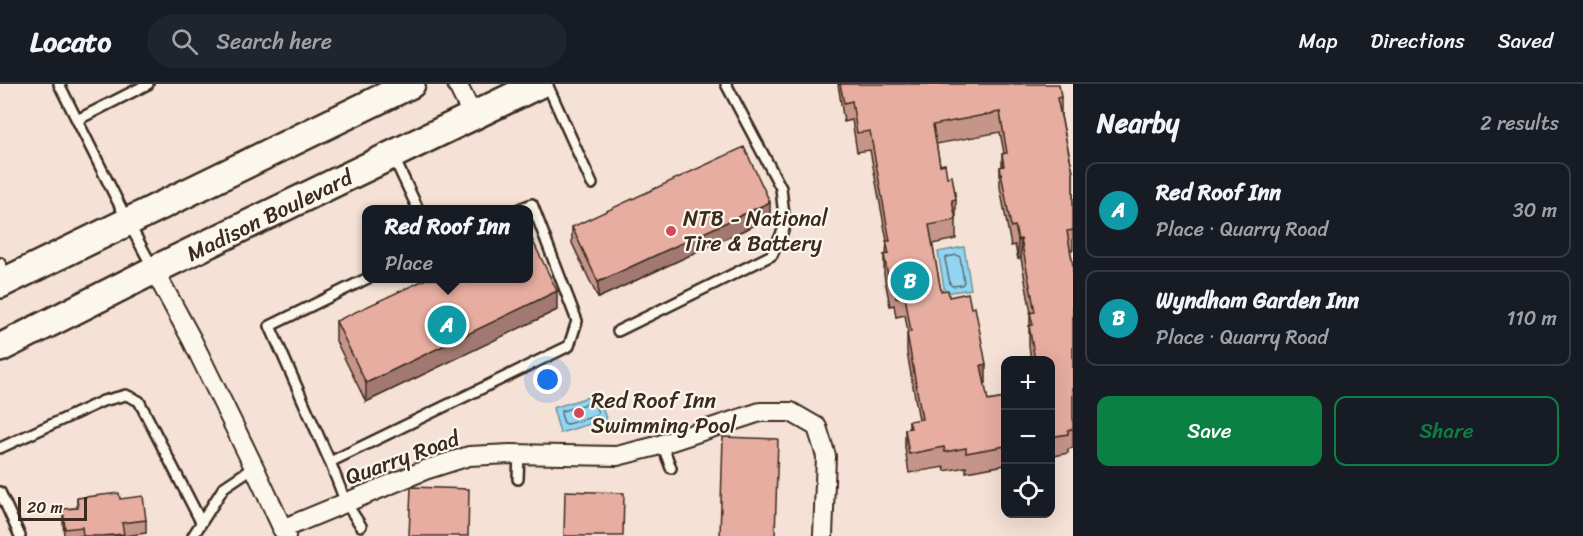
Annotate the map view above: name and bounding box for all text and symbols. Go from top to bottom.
search box [147,14,567,68]
text: Locato [30,17,111,66]
text: Search here [216,22,332,61]
text: Map [1299,22,1337,60]
text: Directions [1370,22,1465,60]
text: Saved [1498,22,1553,60]
icon: search [168,25,201,58]
text: Nearby [1097,100,1179,146]
text: 2 results [1480,106,1559,141]
street label: Madison Boulevard [179,158,360,273]
text: Red Roof Inn [1156,173,1281,212]
text: A [1112,193,1125,228]
text: 30 m [1513,193,1557,228]
place label: NTB - National Tire & Battery [683,199,828,263]
popup [362,205,533,283]
text: Red Roof Inn [385,207,510,246]
text: Place · Quarry Road [1156,212,1328,247]
marker: NTB - National Tire & Battery [664,224,678,238]
text: Place [385,246,433,281]
pin: B [890,258,930,304]
text: Wyndham Garden Inn [1156,281,1359,320]
text: B [1112,301,1125,336]
text: 110 m [1507,301,1557,336]
pin: A [428,302,466,348]
text: Place · Quarry Road [1156,320,1328,355]
map controls [1001,356,1055,518]
button: + [1001,356,1055,410]
your location [533,365,562,394]
place label: Red Roof Inn Swimming Pool [591,381,737,445]
button: Save [1097,396,1322,466]
button: Share [1334,396,1559,466]
marker: Red Roof Inn Swimming Pool [572,406,586,420]
button: − [1001,410,1055,464]
street label: Quarry Road [340,418,466,496]
button: locate [1001,464,1055,518]
text: 20 m [27,493,63,522]
scale bar [18,494,87,522]

